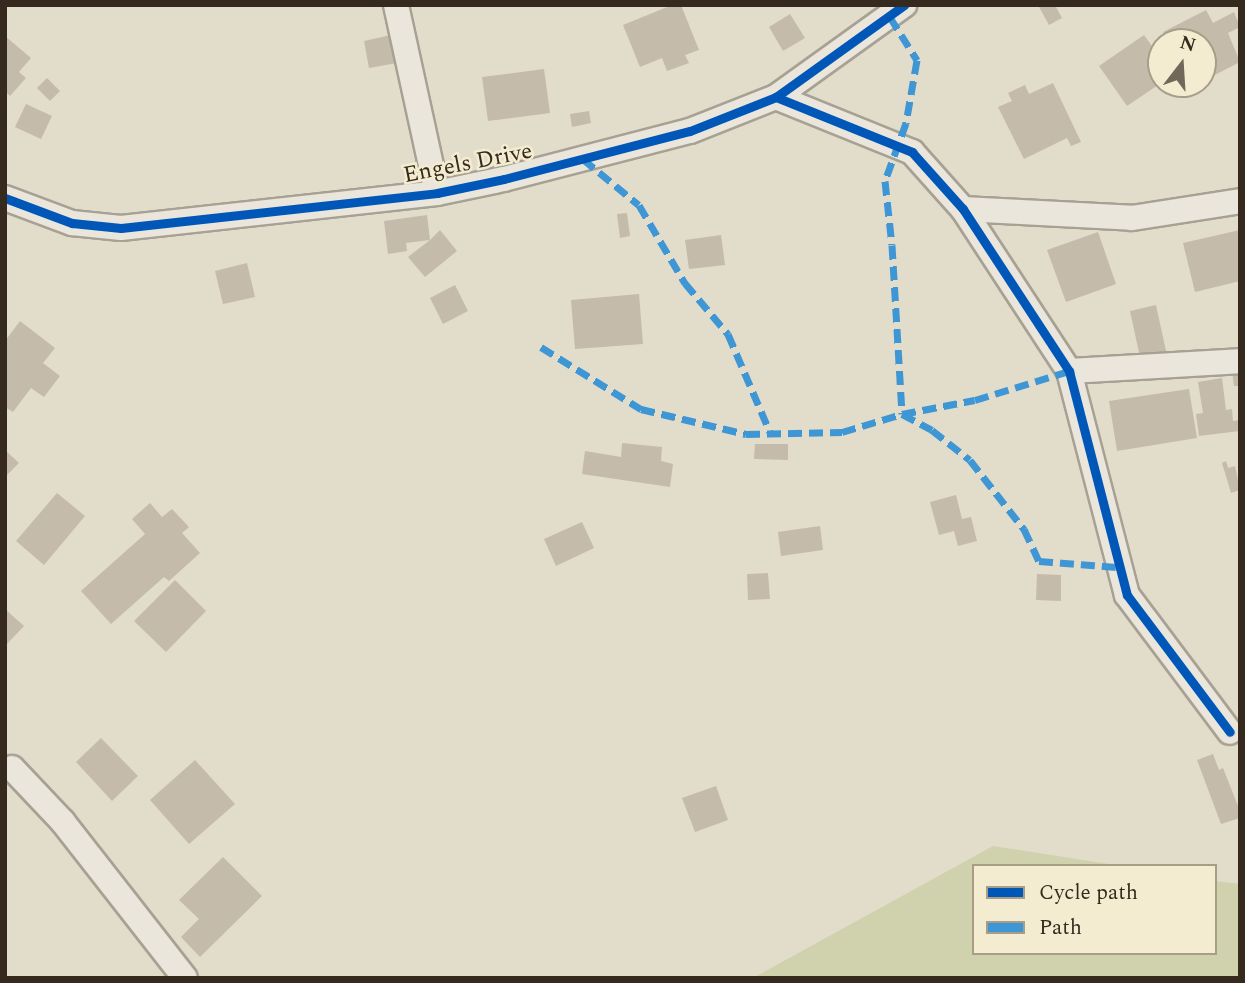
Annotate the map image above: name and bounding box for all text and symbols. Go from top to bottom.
north arrow [1147,28,1217,98]
text: N [1176,28,1199,60]
street label: Engels Drive [401,138,535,190]
legend [972,864,1217,955]
text: Cycle path [1039,877,1138,909]
text: Path [1039,912,1082,944]

